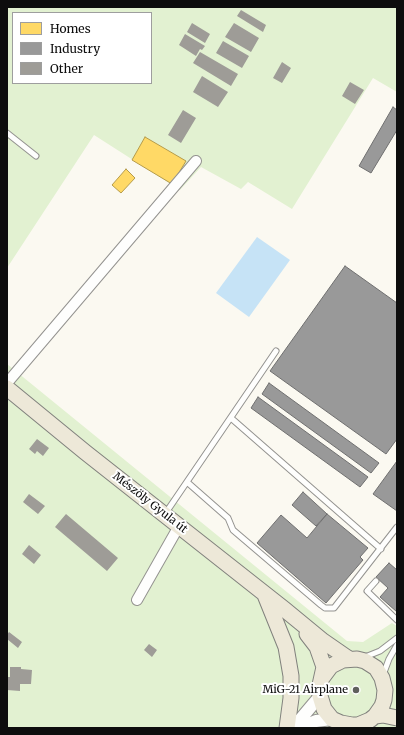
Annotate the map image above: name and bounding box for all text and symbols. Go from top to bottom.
legend [12,12,152,84]
text: Homes [50,21,91,36]
text: Industry [50,41,100,56]
text: Other [50,61,83,76]
street label: Mészöly Gyula út [110,470,190,536]
place label: MiG-21 Airplane [262,683,348,697]
marker: MiG-21 Airplane [351,685,361,695]

